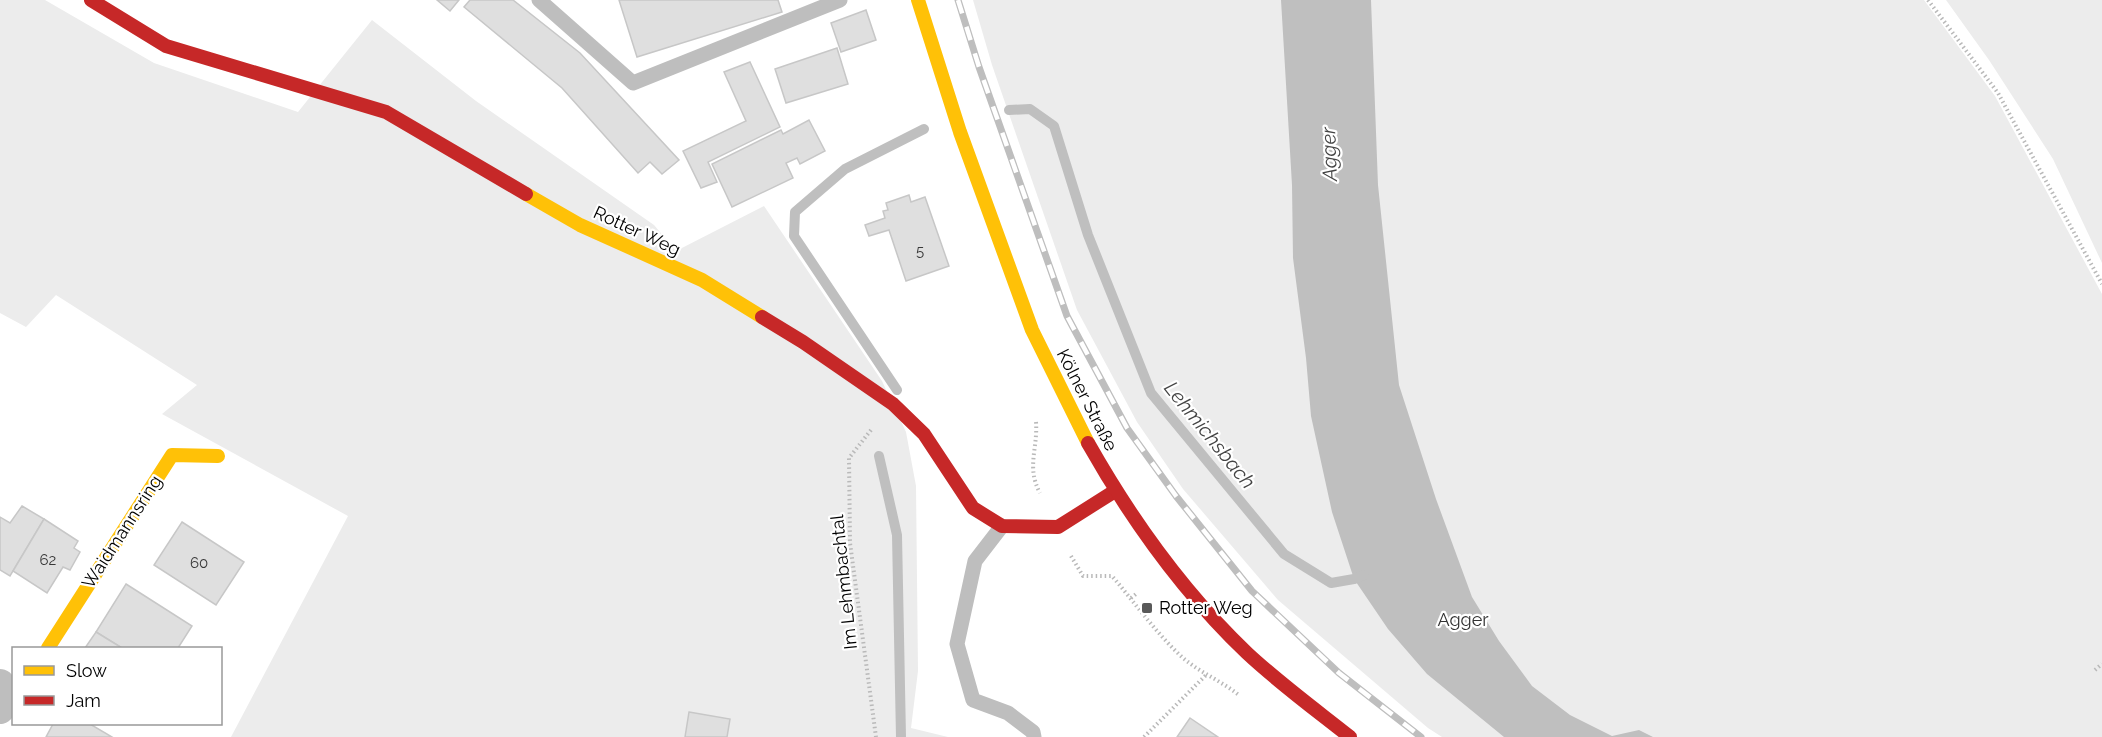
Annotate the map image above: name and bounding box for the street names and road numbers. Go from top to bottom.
street label: Rotter Weg [590,201,684,260]
street label: Kölner Straße [1053,345,1122,455]
street label: Waidmannsring [77,471,166,592]
street label: Im Lehmbachtal [826,514,861,650]

